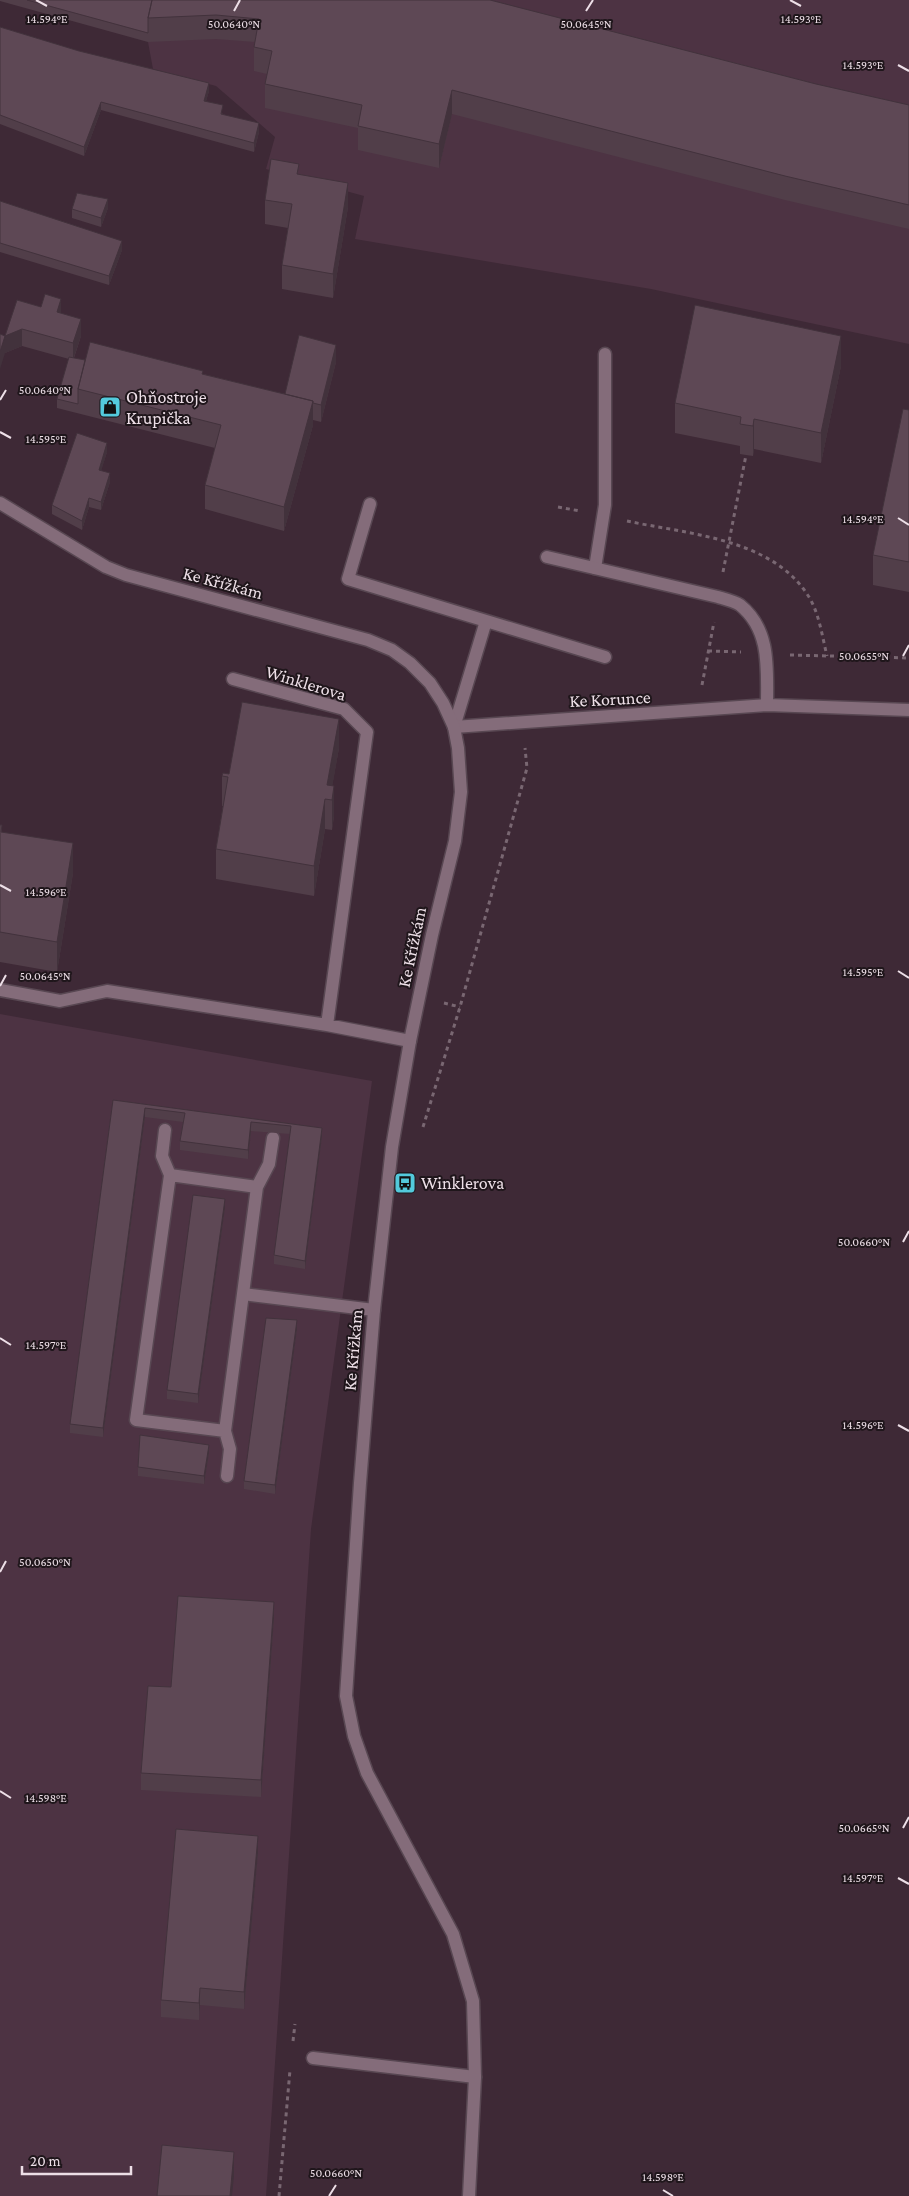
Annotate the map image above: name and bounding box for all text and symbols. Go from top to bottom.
text: 14.594°E [26,12,68,26]
text: 14.593°E [781,12,822,26]
text: 50.0640°N [208,17,260,31]
text: 50.0645°N [560,17,612,31]
text: 14.593°E [843,58,884,72]
text: 50.0640°N [19,383,71,397]
place label: Ohňostroje Krupička [126,387,207,428]
shop icon: Ohňostroje Krupička [98,395,122,419]
text: 14.595°E [26,432,67,446]
text: 14.594°E [842,512,884,526]
street label: Ke Křížkám [181,563,266,603]
text: 50.0655°N [839,649,889,663]
street label: Winklerova [263,661,349,705]
street label: Ke Korunce [569,687,651,711]
text: 14.596°E [26,885,67,899]
street label: Ke Křížkám [394,904,430,989]
text: 14.595°E [843,965,884,979]
text: 50.0645°N [19,969,71,983]
bus stop icon: Winklerova [393,1171,417,1195]
place label: Winklerova [421,1173,504,1193]
text: 50.0660°N [838,1235,890,1249]
street label: Ke Křížkám [339,1308,367,1392]
text: 14.597°E [26,1338,67,1352]
text: 14.596°E [843,1418,884,1432]
text: 50.0650°N [19,1555,71,1569]
text: 14.598°E [25,1791,67,1805]
text: 50.0665°N [838,1821,890,1835]
text: 14.597°E [843,1871,884,1885]
scale bar [22,2144,131,2176]
text: 20 m [30,2153,61,2169]
text: 50.0660°N [310,2166,362,2180]
text: 14.598°E [642,2170,684,2184]

